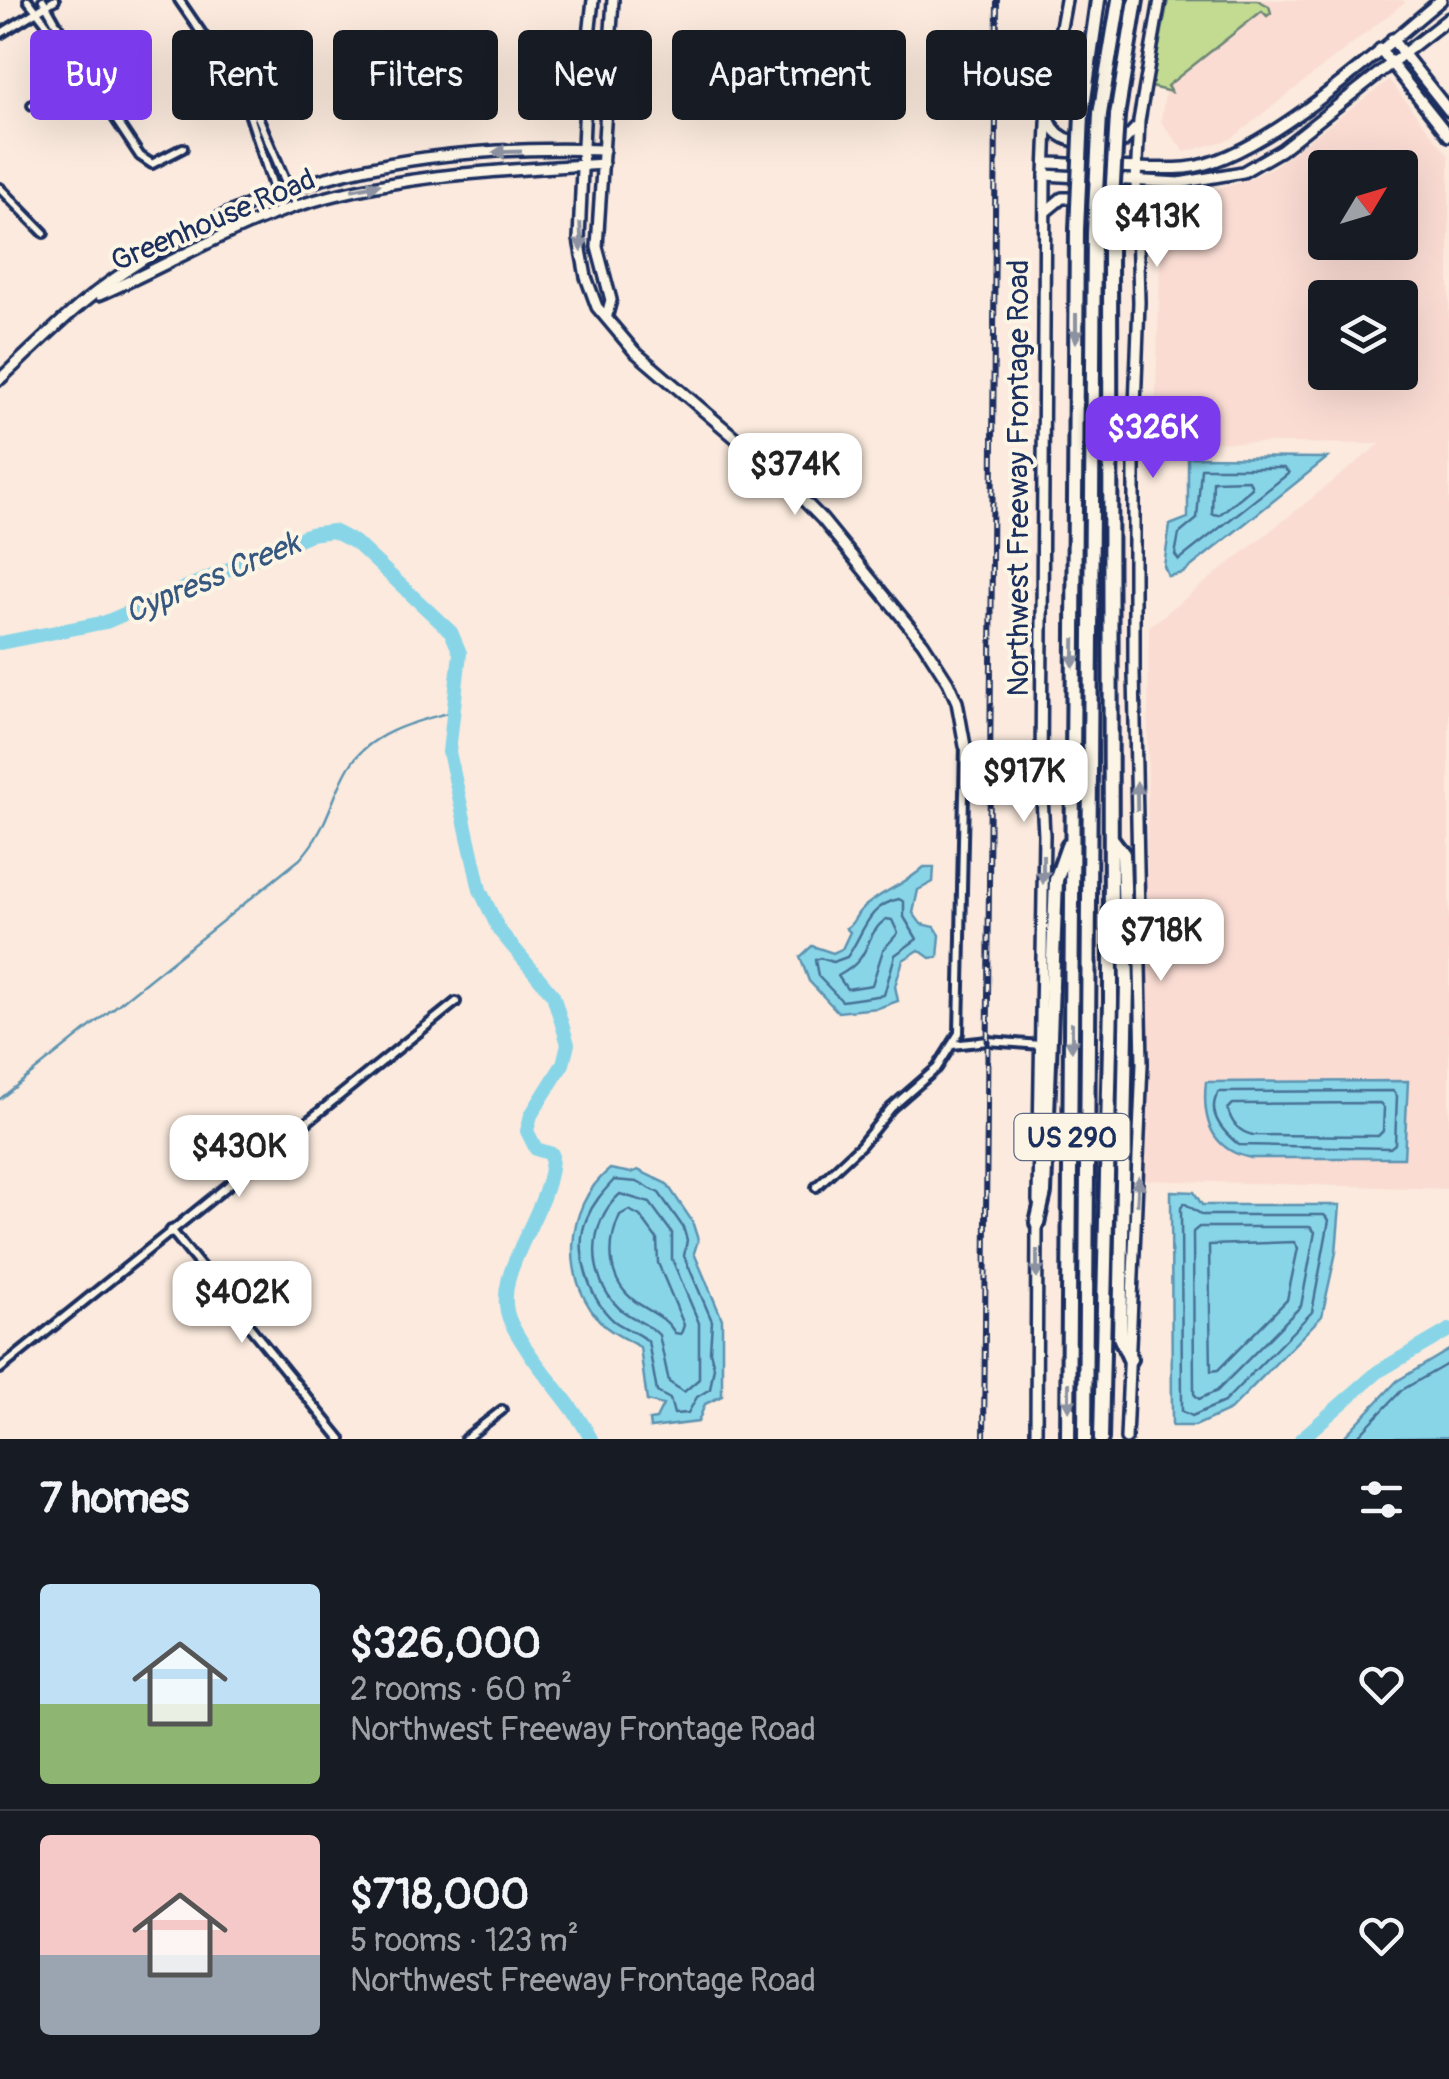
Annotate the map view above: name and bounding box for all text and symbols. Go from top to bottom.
chip: Buy [30,30,152,120]
chip: Rent [172,30,313,120]
chip: Filters [333,30,498,120]
chip: New [518,30,652,120]
chip: Apartment [672,30,906,120]
chip: House [926,30,1087,120]
one-way arrow [490,144,522,160]
north arrow [1308,150,1418,260]
map controls [1308,150,1418,390]
street label: Greenhouse Road [106,161,321,280]
one-way arrow [351,179,382,195]
pin: $413K [1087,185,1227,270]
text: $413K [1114,197,1200,237]
one-way arrow [573,221,589,253]
street label: Northwest Freeway Frontage Road [1000,260,1037,696]
button: layers [1308,280,1418,390]
one-way arrow [1068,312,1084,344]
pin: $326K [1083,396,1223,481]
text: $326K [1107,408,1199,448]
pin: $374K [725,433,865,518]
text: $374K [750,445,840,485]
water label: Cypress Creek [119,522,308,633]
one-way arrow [1066,637,1082,669]
pin: $917K [954,740,1094,825]
text: $917K [983,752,1065,792]
one-way arrow [1128,780,1144,812]
one-way arrow [1035,854,1051,886]
pin: $718K [1091,899,1231,984]
text: $718K [1120,911,1202,951]
one-way arrow [1064,1021,1080,1053]
road number: US 290 [1014,1114,1130,1160]
pin: $430K [169,1115,309,1200]
text: $430K [192,1127,286,1167]
one-way arrow [1130,1175,1146,1207]
one-way arrow [1029,1249,1045,1281]
pin: $402K [172,1261,312,1346]
text: $402K [195,1273,289,1313]
one-way arrow [1061,1381,1077,1413]
icon: filters [1354,1472,1409,1527]
text: 7 homes [40,1473,189,1525]
text: $326,000 [350,1618,541,1670]
icon: home [120,1624,240,1744]
icon: heart [1354,1657,1409,1712]
text: 2 rooms · 60 m² [350,1670,572,1710]
text: Northwest Freeway Frontage Road [350,1710,816,1750]
text: $718,000 [350,1869,529,1921]
icon: home [120,1875,240,1995]
icon: heart [1354,1908,1409,1963]
text: 5 rooms · 123 m² [350,1921,579,1961]
text: Northwest Freeway Frontage Road [350,1961,816,2001]

